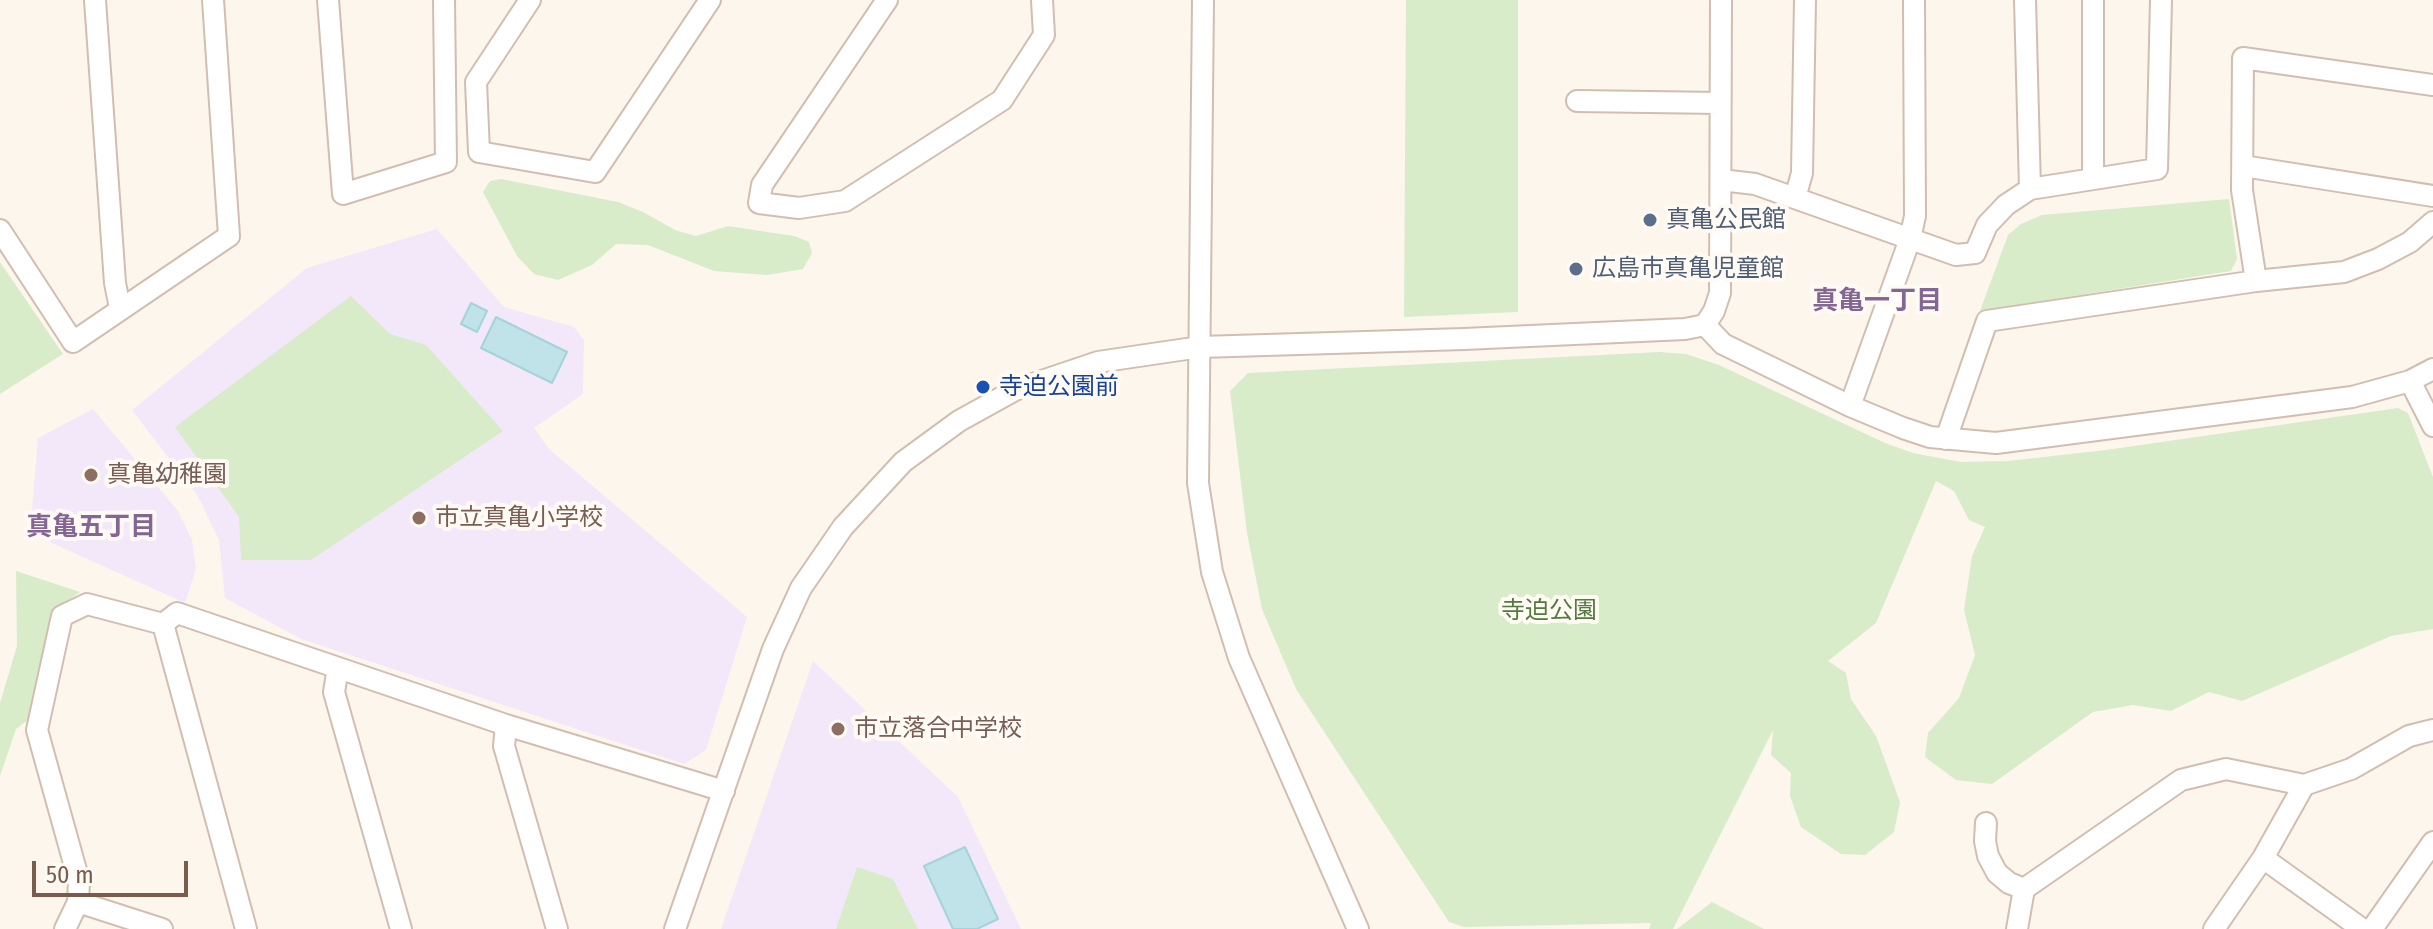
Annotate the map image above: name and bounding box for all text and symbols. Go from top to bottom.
place label: 真亀公民館 [1666,206,1786,234]
marker: 真亀公民館 [1641,211,1659,229]
place label: 広島市真亀児童館 [1592,255,1784,283]
marker: 広島市真亀児童館 [1567,260,1585,278]
district label: 真亀一丁目 [1812,286,1942,318]
place label: 寺迫公園前 [999,373,1119,401]
marker: 寺迫公園前 [974,378,992,396]
place label: 真亀幼稚園 [107,461,227,489]
marker: 真亀幼稚園 [82,466,100,484]
place label: 市立真亀小学校 [435,504,603,532]
marker: 市立真亀小学校 [410,509,428,527]
district label: 真亀五丁目 [26,512,156,544]
park label: 寺迫公園 [1501,597,1597,625]
place label: 市立落合中学校 [854,715,1022,743]
marker: 市立落合中学校 [829,720,847,738]
scale bar [36,845,192,895]
text: 50 m [46,861,94,889]

